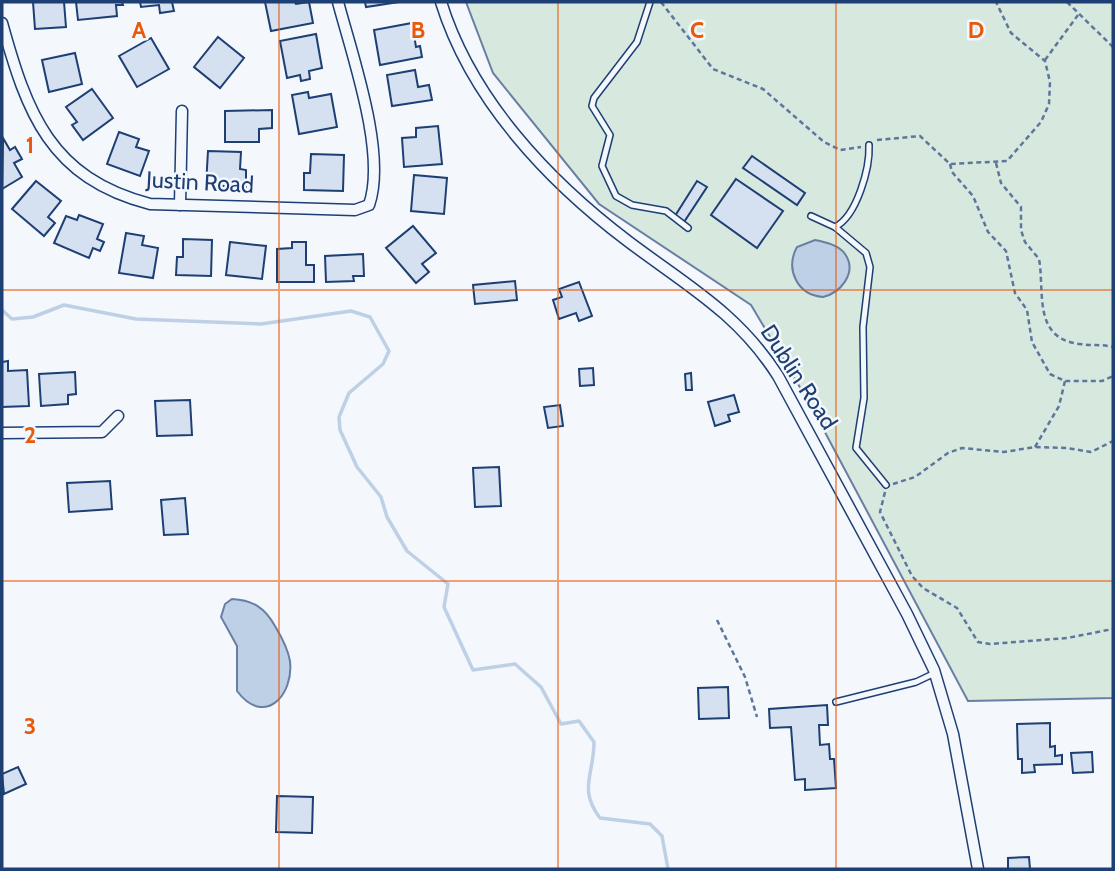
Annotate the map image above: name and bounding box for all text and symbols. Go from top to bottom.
text: A [132,16,147,44]
text: B [411,16,425,44]
text: C [690,16,704,44]
text: D [968,16,984,44]
text: 1 [26,131,34,159]
street label: Justin Road [144,165,255,199]
street label: Dublin Road [755,319,843,435]
text: 2 [24,421,36,449]
text: 3 [24,712,36,740]

